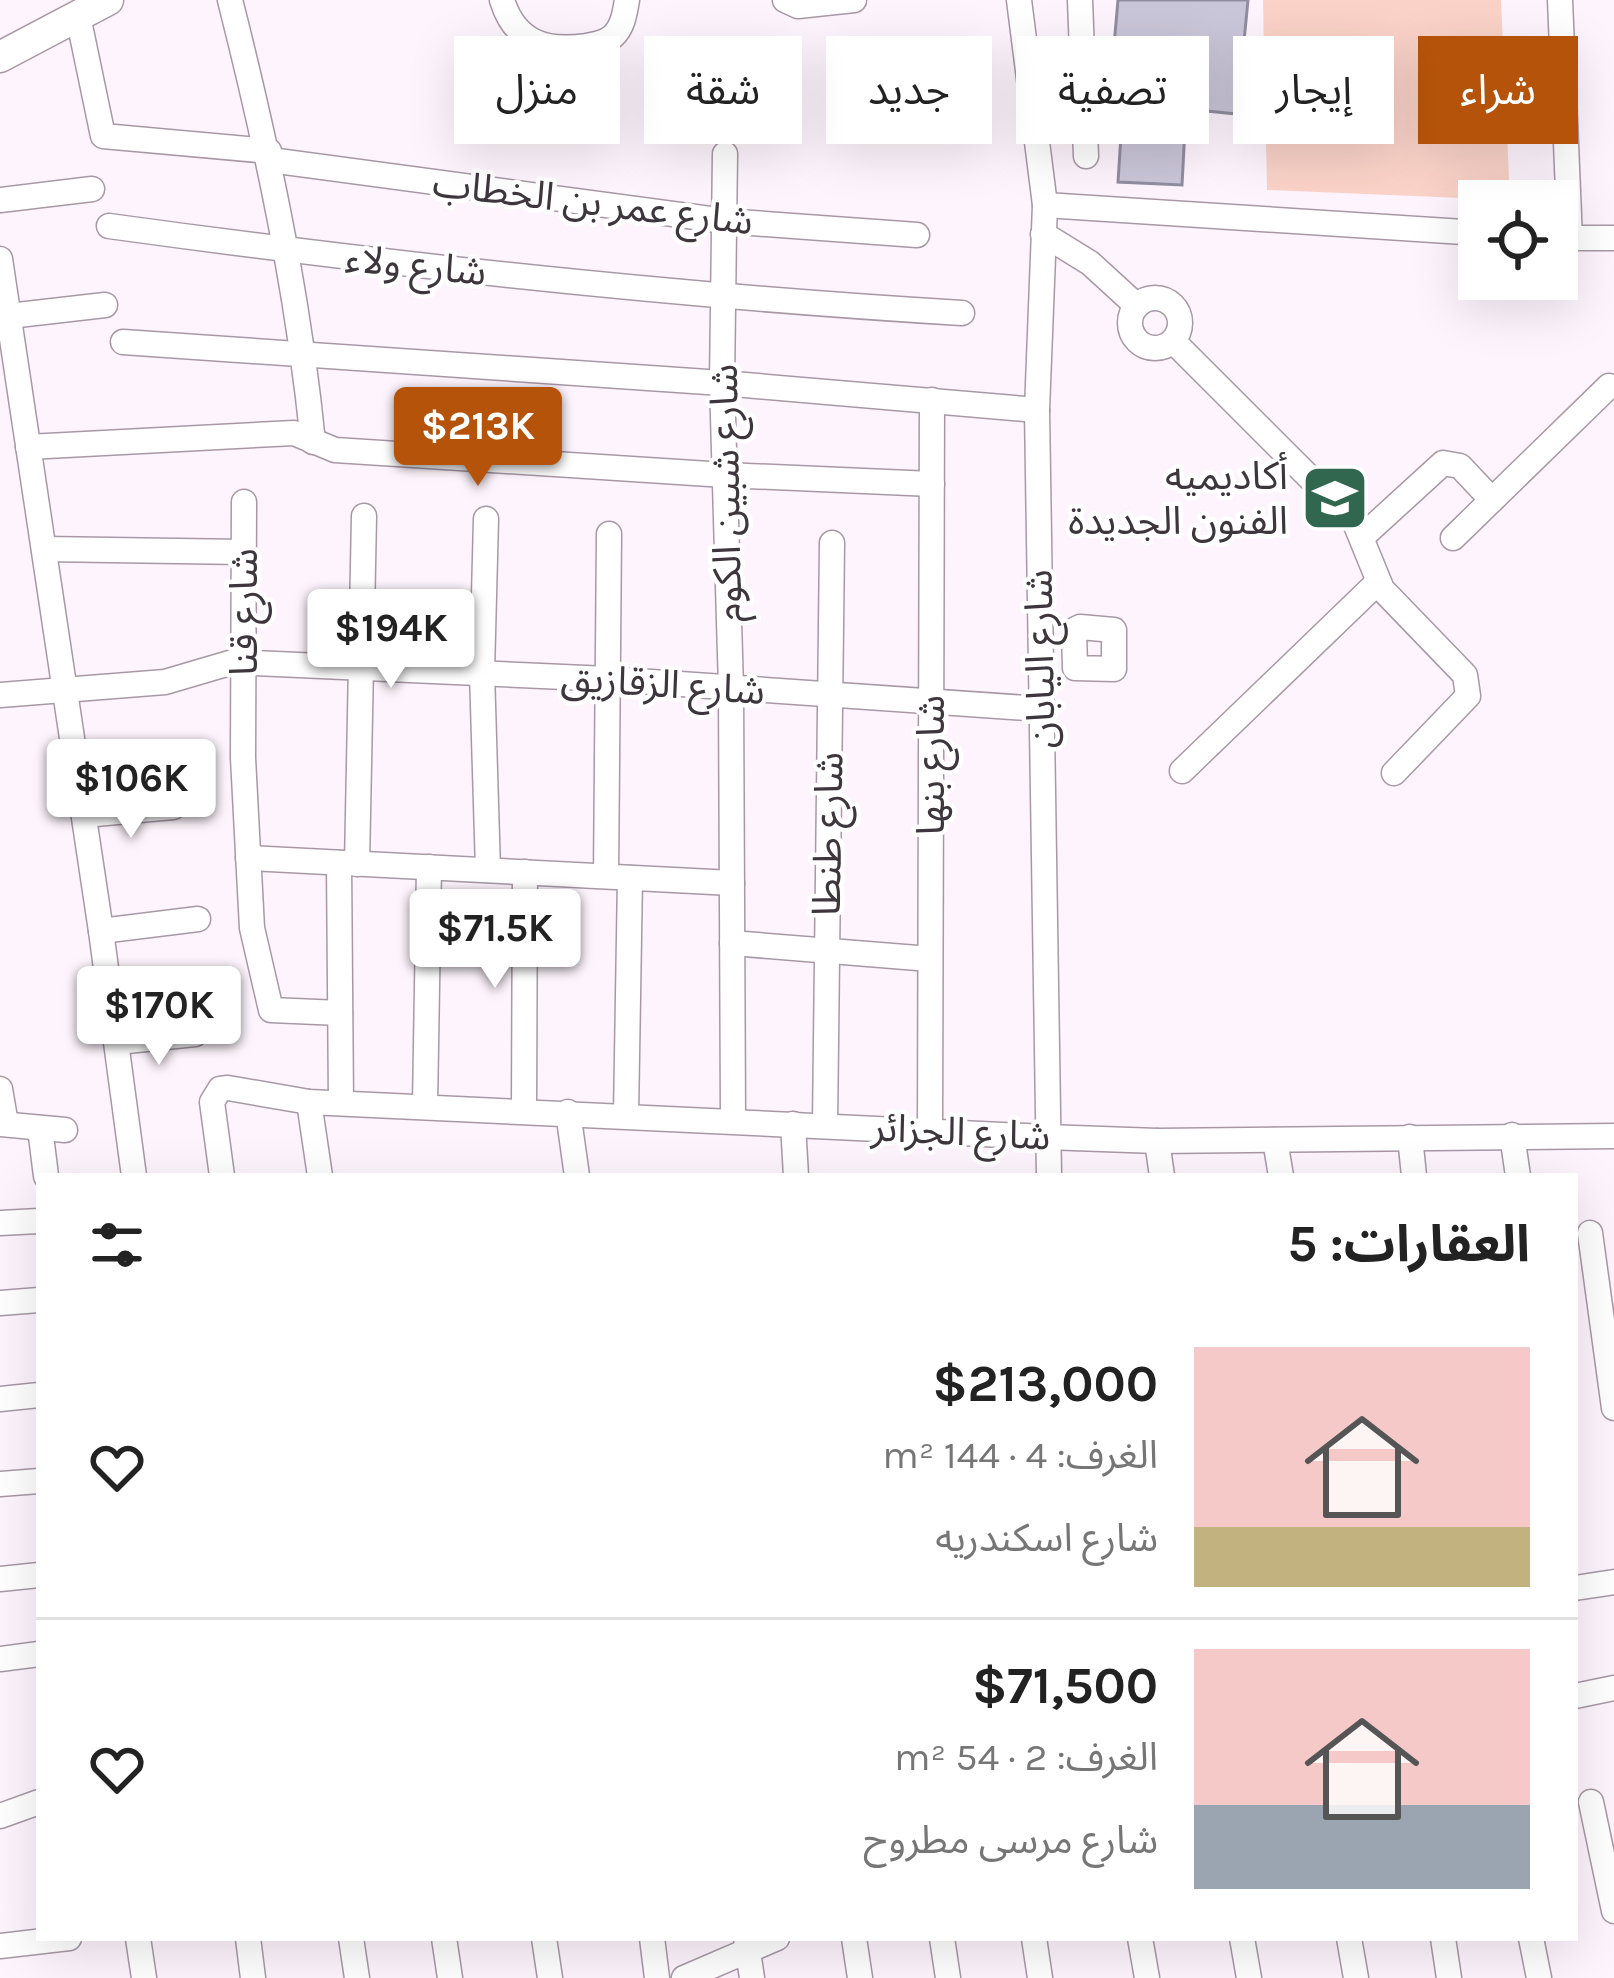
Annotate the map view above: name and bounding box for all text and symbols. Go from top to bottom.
chip: منزل [454,36,620,144]
chip: شقة [644,36,802,144]
chip: جديد [826,36,992,144]
chip: تصفية [1016,36,1209,144]
chip: إيجار [1233,36,1394,144]
chip: شراء [1418,36,1578,144]
street label: شارع عمر بن الخطاب [430,160,756,249]
map controls [1458,180,1578,300]
button: locate [1458,180,1578,300]
street label: شارع ولاء [343,235,489,300]
street label: شارع شبين الكوم [701,363,757,622]
pin: $213K [394,387,562,489]
text: $213K [421,403,535,449]
place label: أكاديميه الفنون الجديدة [1068,451,1288,544]
school or university icon: أكاديميه الفنون الجديدة [1300,463,1370,533]
street label: شارع قنا [221,548,272,676]
street label: شارع اليابان [1015,569,1070,749]
pin: $194K [307,589,475,691]
text: $194K [334,605,448,651]
street label: شارع الزقازيق [559,654,766,719]
street label: شارع بنها [908,695,959,835]
pin: $106K [47,739,215,841]
street label: شارع طنطا [804,752,857,917]
text: $106K [74,755,188,801]
pin: $71.5K [397,889,593,991]
text: $71.5K [437,905,553,951]
pin: $170K [75,966,243,1068]
text: $170K [104,982,214,1028]
street label: شارع الجزائر [869,1104,1052,1165]
icon: filters [84,1212,150,1278]
text: العقارات: 5 [1288,1214,1530,1274]
text: $213,000 [932,1354,1158,1414]
icon: home [1290,1395,1434,1539]
text: الغرف: 4 · 144 m² [882,1432,1158,1478]
icon: heart [84,1434,150,1500]
text: شارع اسكندريه [935,1515,1158,1561]
text: $71,500 [972,1656,1158,1716]
icon: home [1290,1697,1434,1841]
text: الغرف: 2 · 54 m² [894,1734,1158,1780]
icon: heart [84,1736,150,1802]
text: شارع مرسى مطروح [863,1817,1158,1863]

